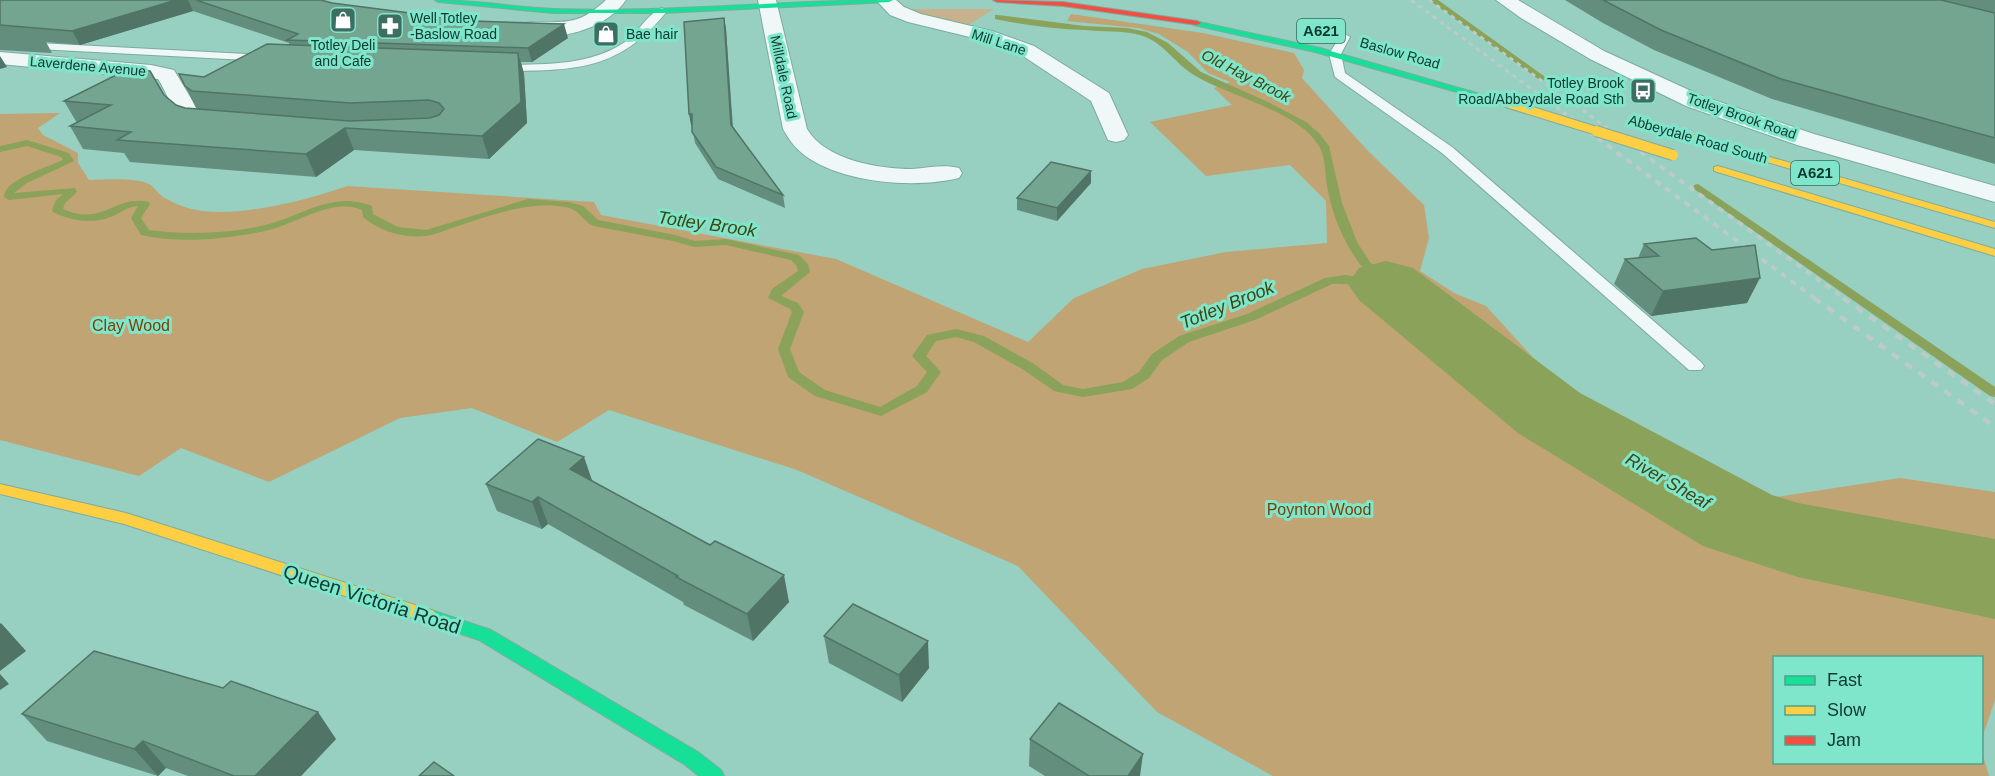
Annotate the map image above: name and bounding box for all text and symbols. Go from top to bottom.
shop icon: Totley Deli and Cafe [328,5,358,35]
place label: Well Totley -Baslow Road [410,10,497,42]
pharmacy icon: Well Totley -Baslow Road [375,11,405,41]
shop icon: Bae hair [591,19,621,49]
road number: A621 [1297,19,1345,43]
place label: Bae hair [626,26,678,42]
street label: Mill Lane [970,26,1028,58]
street label: Milldale Road [767,34,801,120]
street label: Baslow Road [1358,34,1442,72]
place label: Totley Deli and Cafe [311,37,375,69]
water label: Old Hay Brook [1199,46,1295,106]
street label: Laverdene Avenue [29,53,147,79]
place label: Totley Brook Road/Abbeydale Road Sth [1458,75,1625,107]
bus stop icon: Totley Brook Road/Abbeydale Road Sth [1628,76,1658,106]
street label: Totley Brook Road [1685,90,1799,142]
street label: Abbeydale Road South [1627,111,1769,167]
road number: A621 [1791,161,1839,185]
water label: Totley Brook [656,207,759,241]
water label: Totley Brook [1177,277,1278,333]
park label: Clay Wood [92,317,170,334]
water label: River Sheaf [1622,449,1715,514]
park label: Poynton Wood [1267,501,1371,518]
street label: Queen Victoria Road [280,560,464,638]
legend [1773,656,1983,764]
text: Fast [1827,670,1862,690]
text: Slow [1827,700,1867,720]
text: Jam [1827,730,1861,750]

